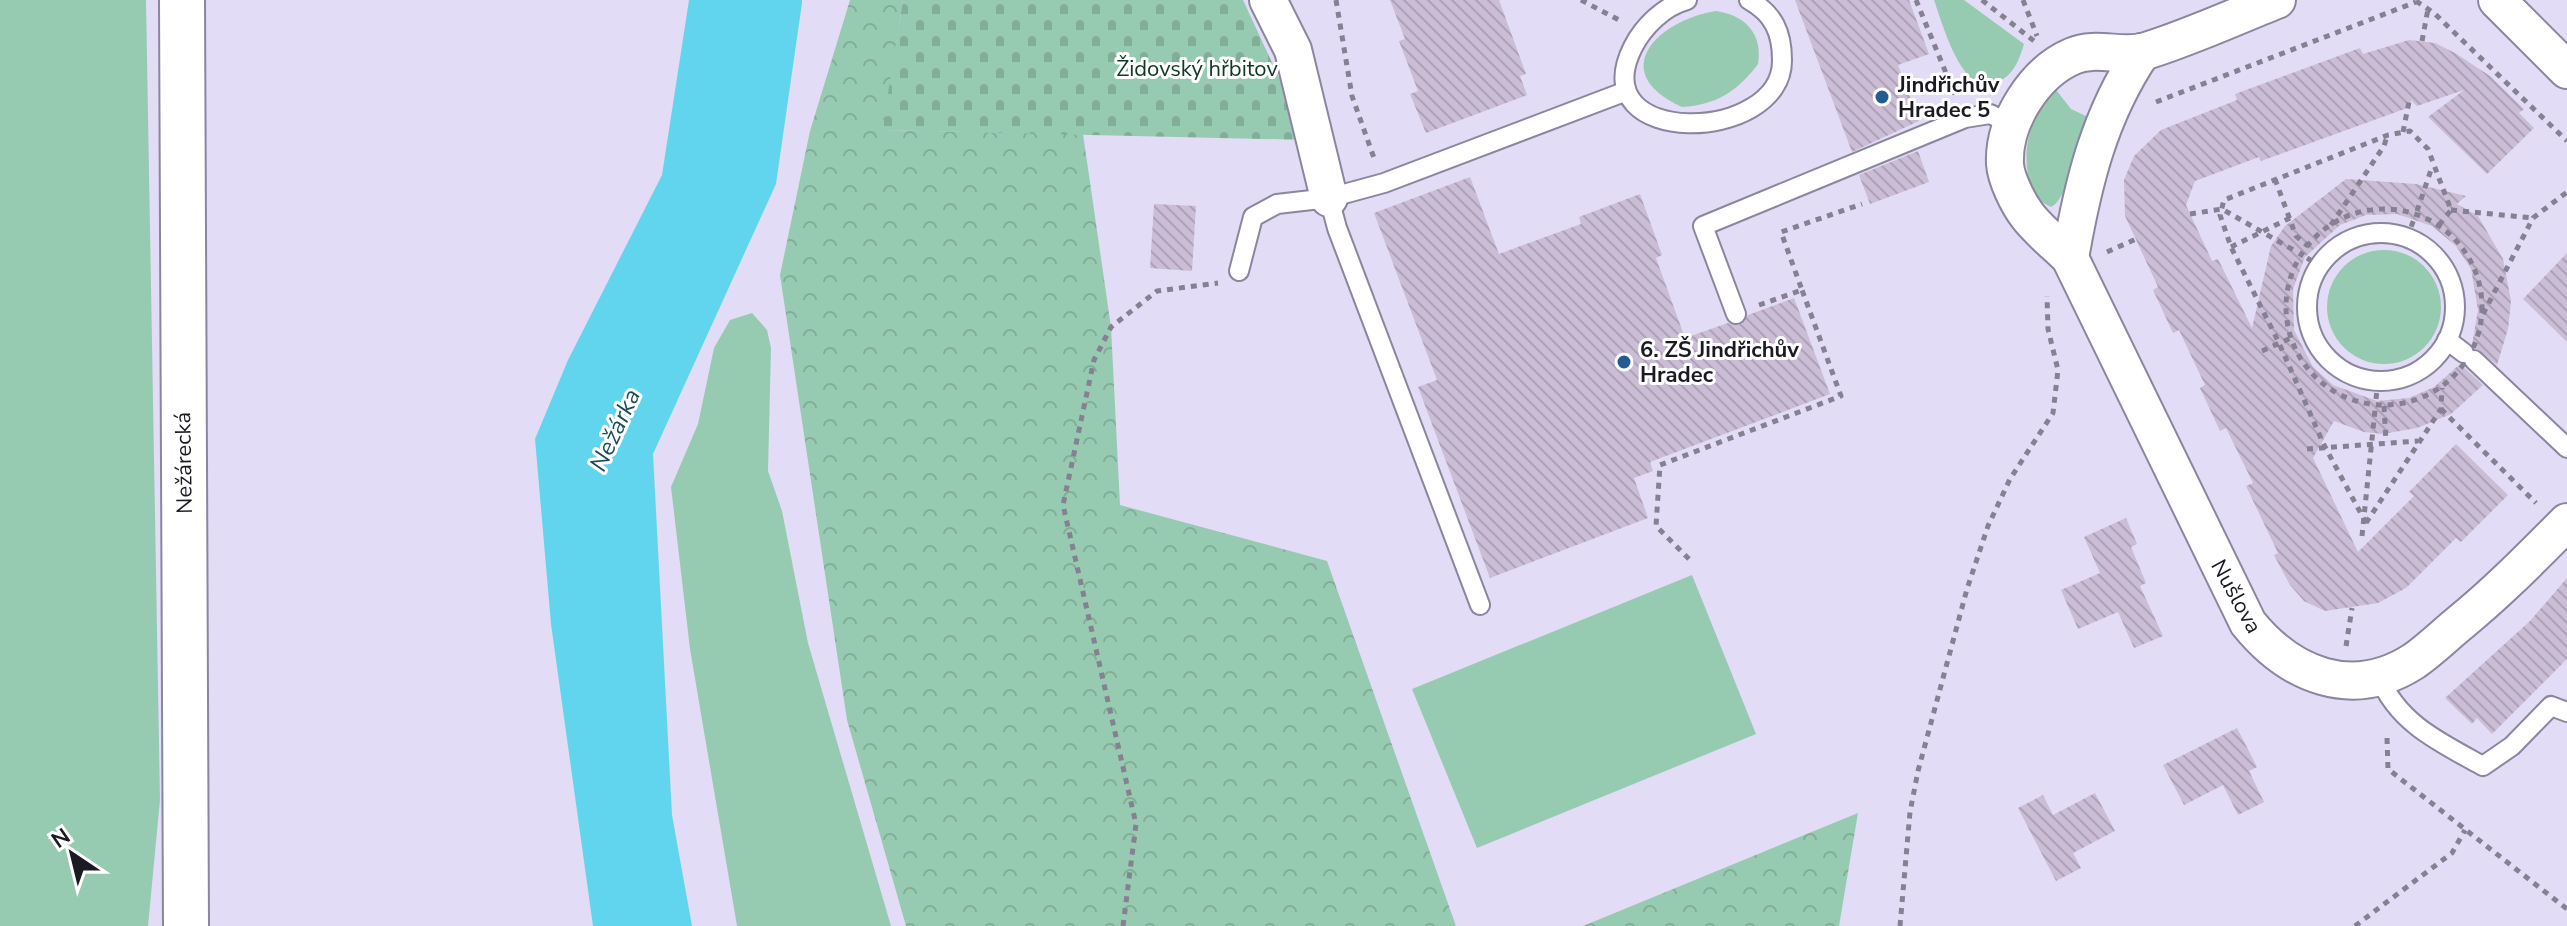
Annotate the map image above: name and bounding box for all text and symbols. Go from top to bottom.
park label: Židovský hřbitov [1116,54,1278,84]
place label: Jindřichův Hradec 5 [1897,70,2000,125]
marker: Jindřichův Hradec 5 [1873,88,1891,106]
place label: 6. ZŠ Jindřichův Hradec [1640,335,1799,390]
marker: 6. ZŠ Jindřichův Hradec [1615,353,1633,371]
water label: Nežárka [582,384,648,476]
street label: Nežárecká [168,412,200,514]
street label: Nušlova [2204,554,2269,639]
north arrow [32,814,112,894]
text: N [46,821,76,855]

